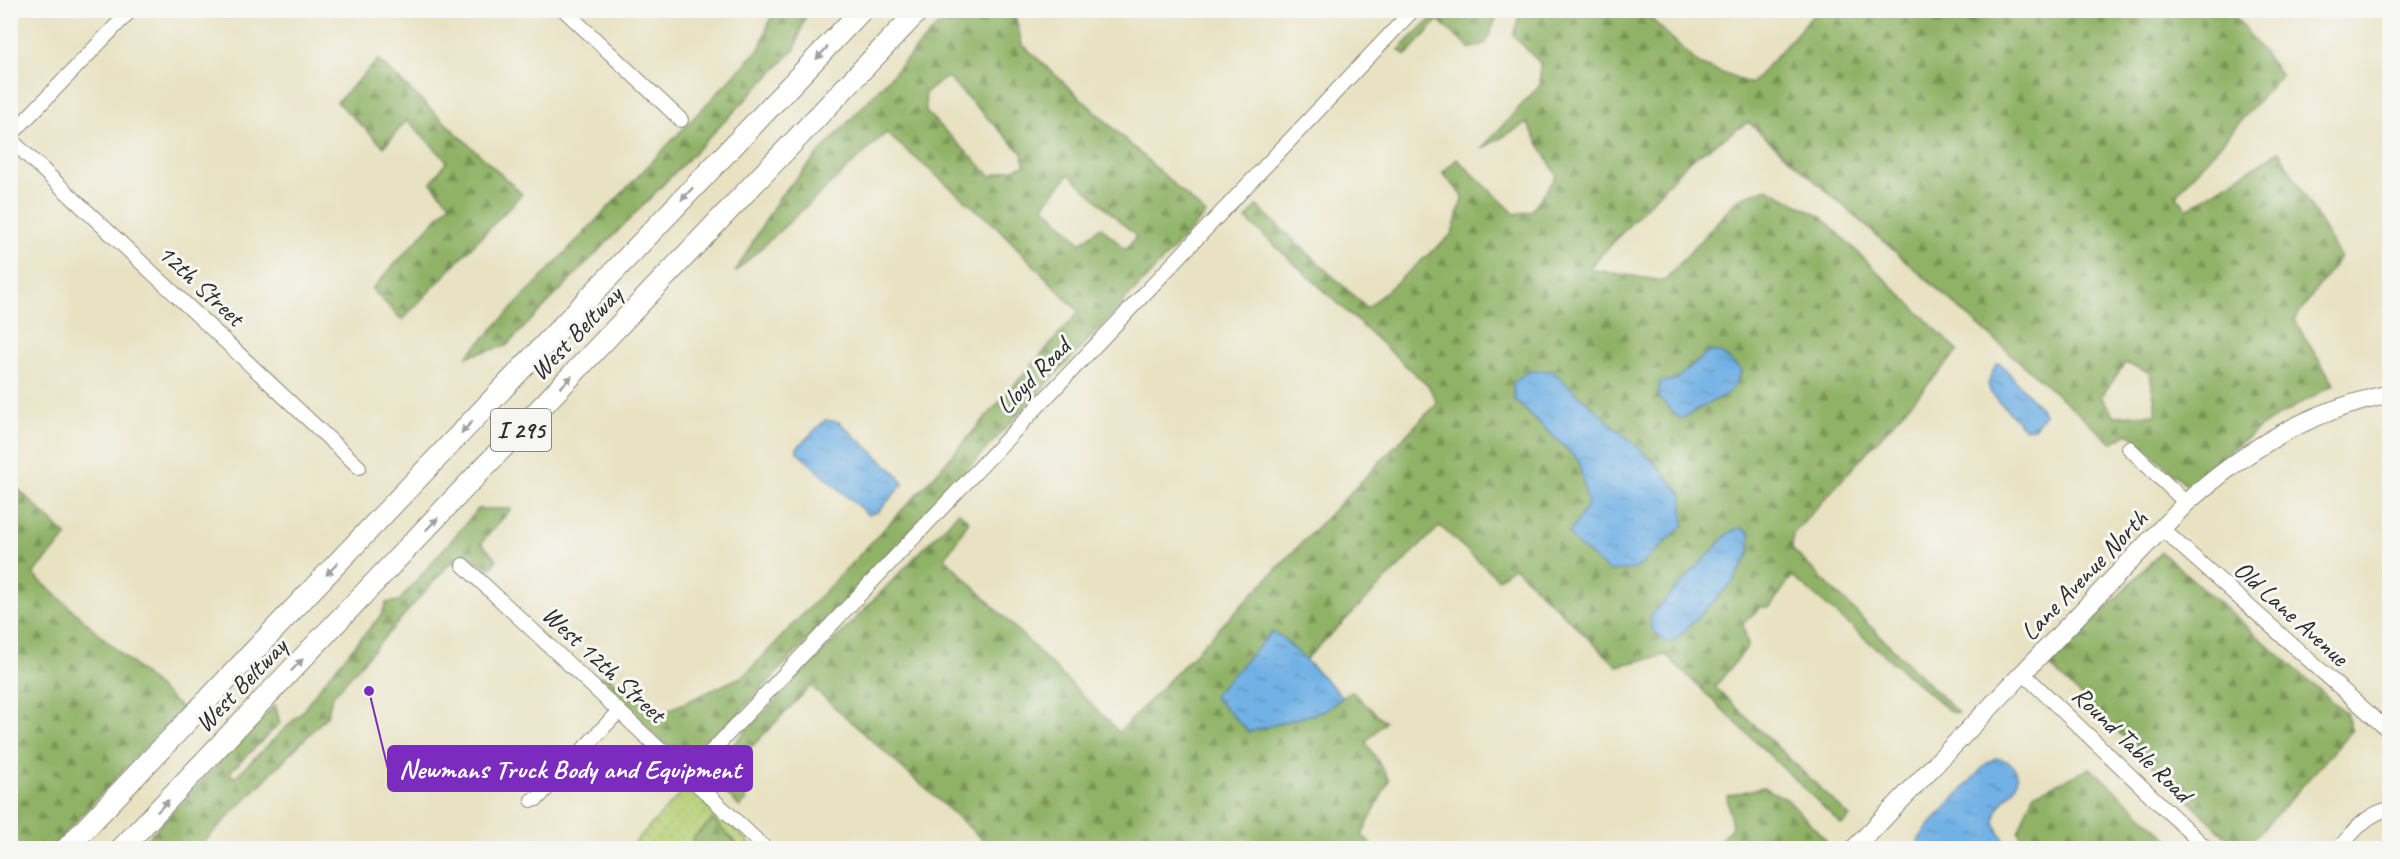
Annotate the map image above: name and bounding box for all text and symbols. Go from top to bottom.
one-way arrow [815,46,829,60]
one-way arrow [681,187,695,201]
street label: 12th Street [151,237,253,335]
street label: West Beltway [523,277,631,387]
street label: Lloyd Road [989,328,1080,421]
one-way arrow [559,375,573,390]
road number: I 295 [491,409,551,451]
one-way arrow [460,420,474,434]
street label: Lane Avenue North [2013,502,2156,647]
one-way arrow [424,517,438,531]
street label: Old Lane Avenue [2227,553,2356,674]
one-way arrow [326,561,340,575]
street label: West 12th Street [535,598,675,731]
street label: West Beltway [188,629,296,739]
one-way arrow [290,658,303,673]
street label: Round Table Road [2065,679,2202,812]
callout: Newmans Truck Body and Equipment [388,746,752,791]
text: Newmans Truck Body and Equipment [399,752,744,786]
one-way arrow [155,800,169,814]

